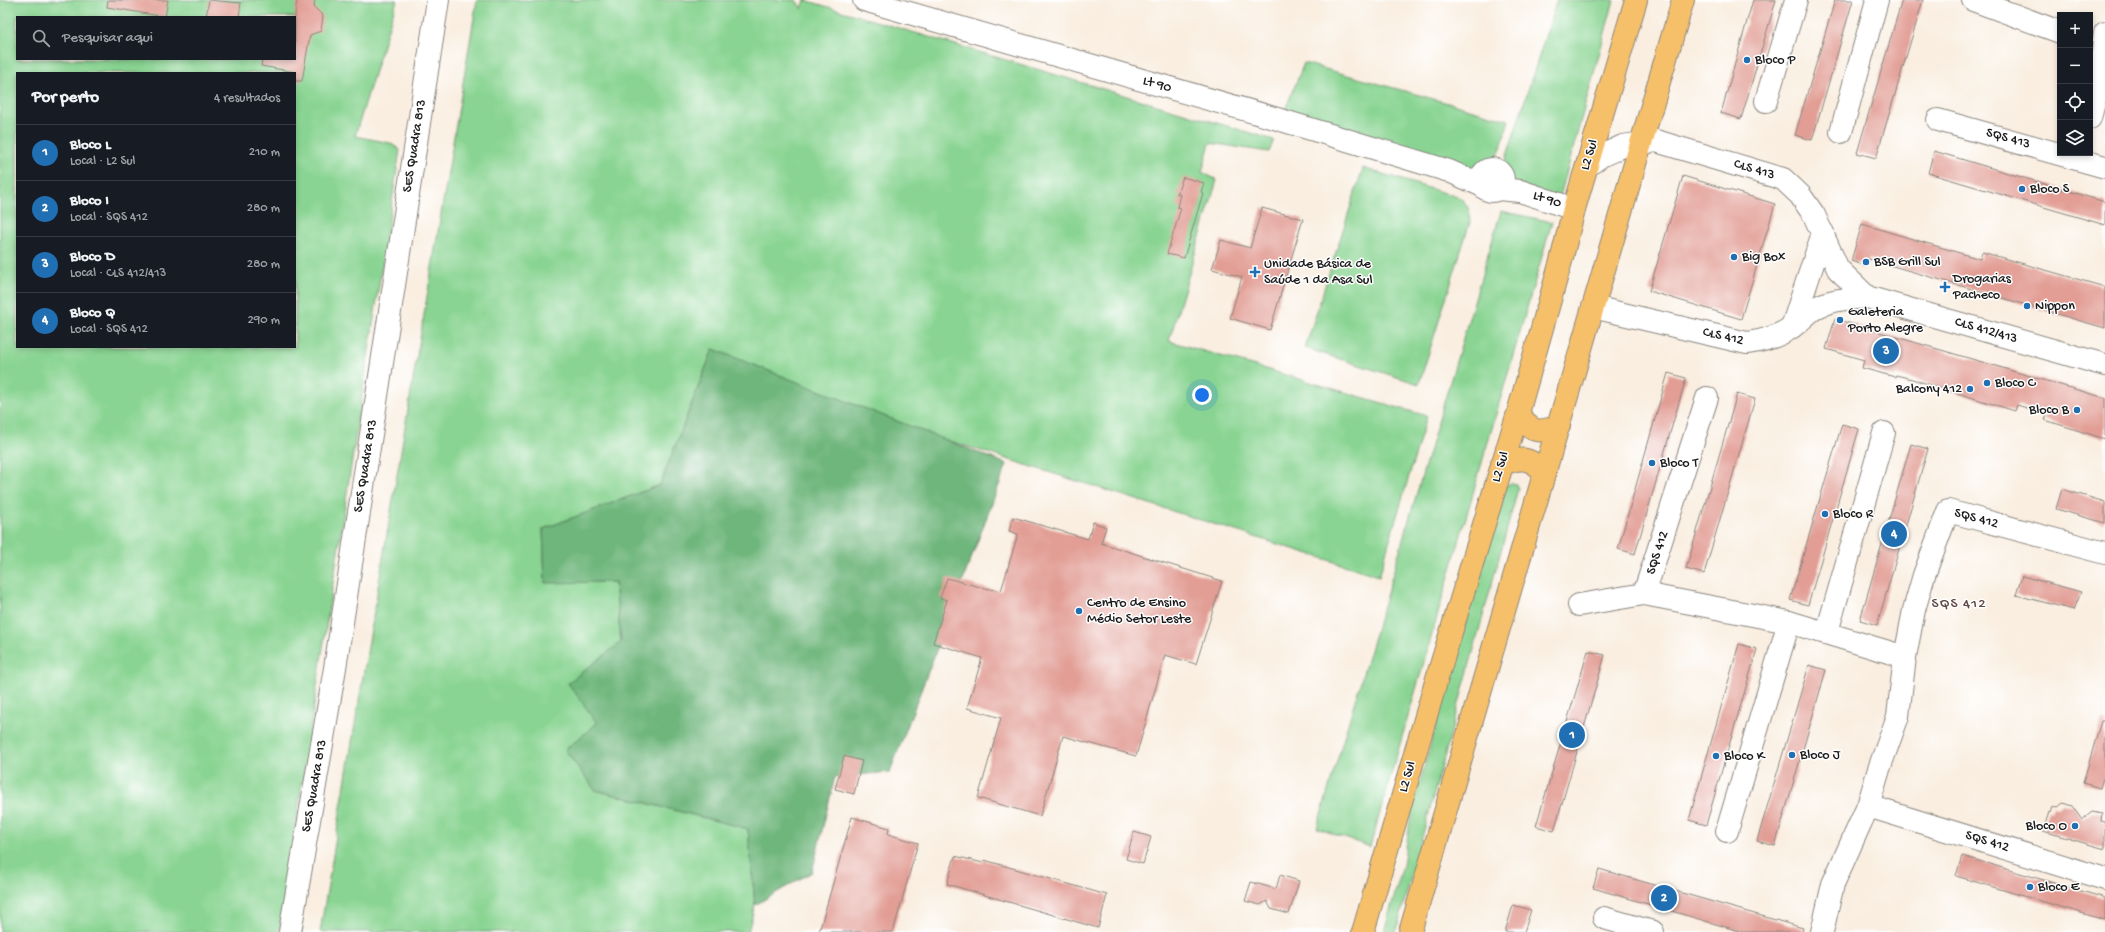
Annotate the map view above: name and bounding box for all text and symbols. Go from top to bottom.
map controls [2057,12,2093,156]
button: + [2057,12,2093,48]
search box [16,16,296,60]
icon: search [30,27,52,49]
text: Pesquisar aqui [62,29,153,47]
button: − [2057,48,2093,84]
place label: Bloco P [1754,52,1796,69]
marker: Bloco P [1742,55,1752,65]
street label: Lt 90 [1141,73,1173,97]
button: locate [2057,84,2093,120]
text: Por perto [32,88,99,108]
text: 4 resultados [214,91,280,106]
street label: SES Quadra 813 [399,98,431,194]
button: layers [2057,120,2093,156]
street label: SQS 413 [1984,125,2032,153]
text: Bloco L [70,136,111,154]
street label: L2 Sul [1577,137,1603,173]
text: 1 [42,145,48,160]
text: 210 m [249,145,280,160]
text: Local · L2 Sul [70,154,135,169]
street label: CLS 413 [1731,156,1777,184]
place label: Bloco S [2029,181,2070,198]
marker: Bloco S [2017,184,2027,194]
street label: Lt 90 [1531,187,1564,213]
text: Bloco I [70,192,109,210]
text: 2 [42,201,48,216]
text: 280 m [247,201,280,216]
text: Local · SQS 412 [70,210,148,225]
text: Bloco D [70,248,115,266]
place label: Big Box [1741,249,1786,266]
marker: Big Box [1729,252,1739,262]
place label: BSB Grill Sul [1873,254,1941,271]
place label: Unidade Básica de Saúde 1 da Asa Sul [1264,256,1373,289]
text: 3 [42,257,48,272]
text: 280 m [247,257,280,272]
marker: BSB Grill Sul [1861,257,1871,267]
text: Local · CLS 412/413 [70,266,166,281]
marker: Unidade Básica de Saúde 1 da Asa Sul [1249,266,1261,278]
place label: Drogarias Pacheco [1952,271,2012,304]
marker: Drogarias Pacheco [1940,282,1950,292]
place label: Nippon [2035,298,2075,315]
marker: Nippon [2022,301,2032,311]
text: Bloco Q [70,304,115,322]
place label: Galeteria Porto Alegre [1847,304,1924,337]
text: 4 [42,313,48,328]
text: 290 m [247,313,280,328]
street label: CLS 412/413 [1953,314,2019,348]
marker: Galeteria Porto Alegre [1835,315,1845,325]
text: Local · SQS 412 [70,322,148,337]
street label: CLS 412 [1701,324,1745,350]
pin: 3 [1873,336,1899,366]
place label: Bloco C [1994,375,2037,392]
marker: Bloco C [1982,378,1992,388]
place label: Balcony 412 [1895,381,1962,398]
marker: Balcony 412 [1965,384,1975,394]
your location [1192,385,1212,405]
place label: Bloco B [2028,402,2070,419]
marker: Bloco B [2072,405,2082,415]
street label: SES Quadra 813 [350,418,382,514]
street label: L2 Sul [1488,449,1514,485]
place label: Bloco T [1659,455,1699,472]
marker: Bloco T [1647,458,1657,468]
street label: SQS 412 [1952,505,2000,533]
place label: Bloco R [1832,506,1874,523]
marker: Bloco R [1820,509,1830,519]
pin: 4 [1881,519,1907,549]
street label: SQS 412 [1643,529,1673,577]
place label: Centro de Ensino Médio Setor Leste [1087,595,1192,628]
district label: SQS 412 [1931,595,1987,613]
marker: Centro de Ensino Médio Setor Leste [1074,606,1084,616]
pin: 1 [1559,720,1585,750]
street label: SES Quadra 813 [299,738,331,834]
place label: Bloco J [1799,747,1841,764]
place label: Bloco K [1723,748,1766,765]
marker: Bloco J [1787,750,1797,760]
marker: Bloco K [1711,751,1721,761]
street label: L2 Sul [1395,760,1421,794]
place label: Bloco O [2025,818,2068,835]
marker: Bloco O [2070,821,2080,831]
street label: SQS 412 [1963,827,2011,857]
place label: Bloco E [2037,879,2081,896]
marker: Bloco E [2025,882,2035,892]
pin: 2 [1651,883,1677,913]

